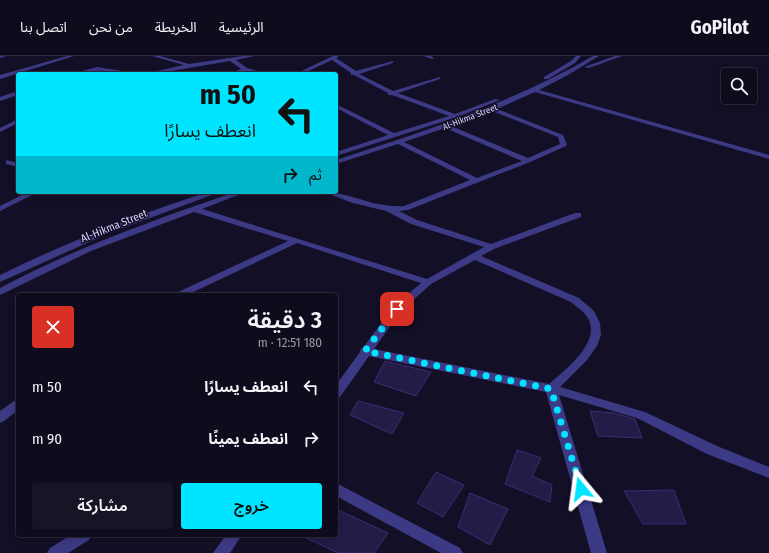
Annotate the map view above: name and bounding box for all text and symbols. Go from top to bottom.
text: GoPilot [690,16,749,39]
text: اتصل بنا [20,19,67,36]
text: من نحن [89,19,133,36]
text: الخريطة [155,19,197,36]
text: الرئيسية [219,19,264,36]
map controls [721,68,757,104]
button: search [721,68,757,104]
text: 50 m [200,78,256,111]
icon: left [270,88,322,140]
street label: Al-Hikma Street [441,102,499,132]
text: انعطف يسارًا [164,120,256,142]
icon: right [279,164,301,186]
text: ثم [309,166,322,184]
street label: Al-Hikma Street [79,207,150,245]
pin [380,292,414,326]
icon: arrive [386,298,408,320]
button: close [32,306,74,348]
text: 3 دقيقة [247,306,322,334]
text: 180 m · 12:51 [258,335,322,350]
icon: left [300,376,322,398]
text: 50 m [32,378,62,396]
text: انعطف يسارًا [204,378,288,396]
icon: right [300,428,322,450]
text: 90 m [32,430,62,448]
text: انعطف يمينًا [208,430,288,448]
position arrow [560,468,602,510]
button: مشاركة [32,483,173,529]
button: خروج [181,483,322,529]

